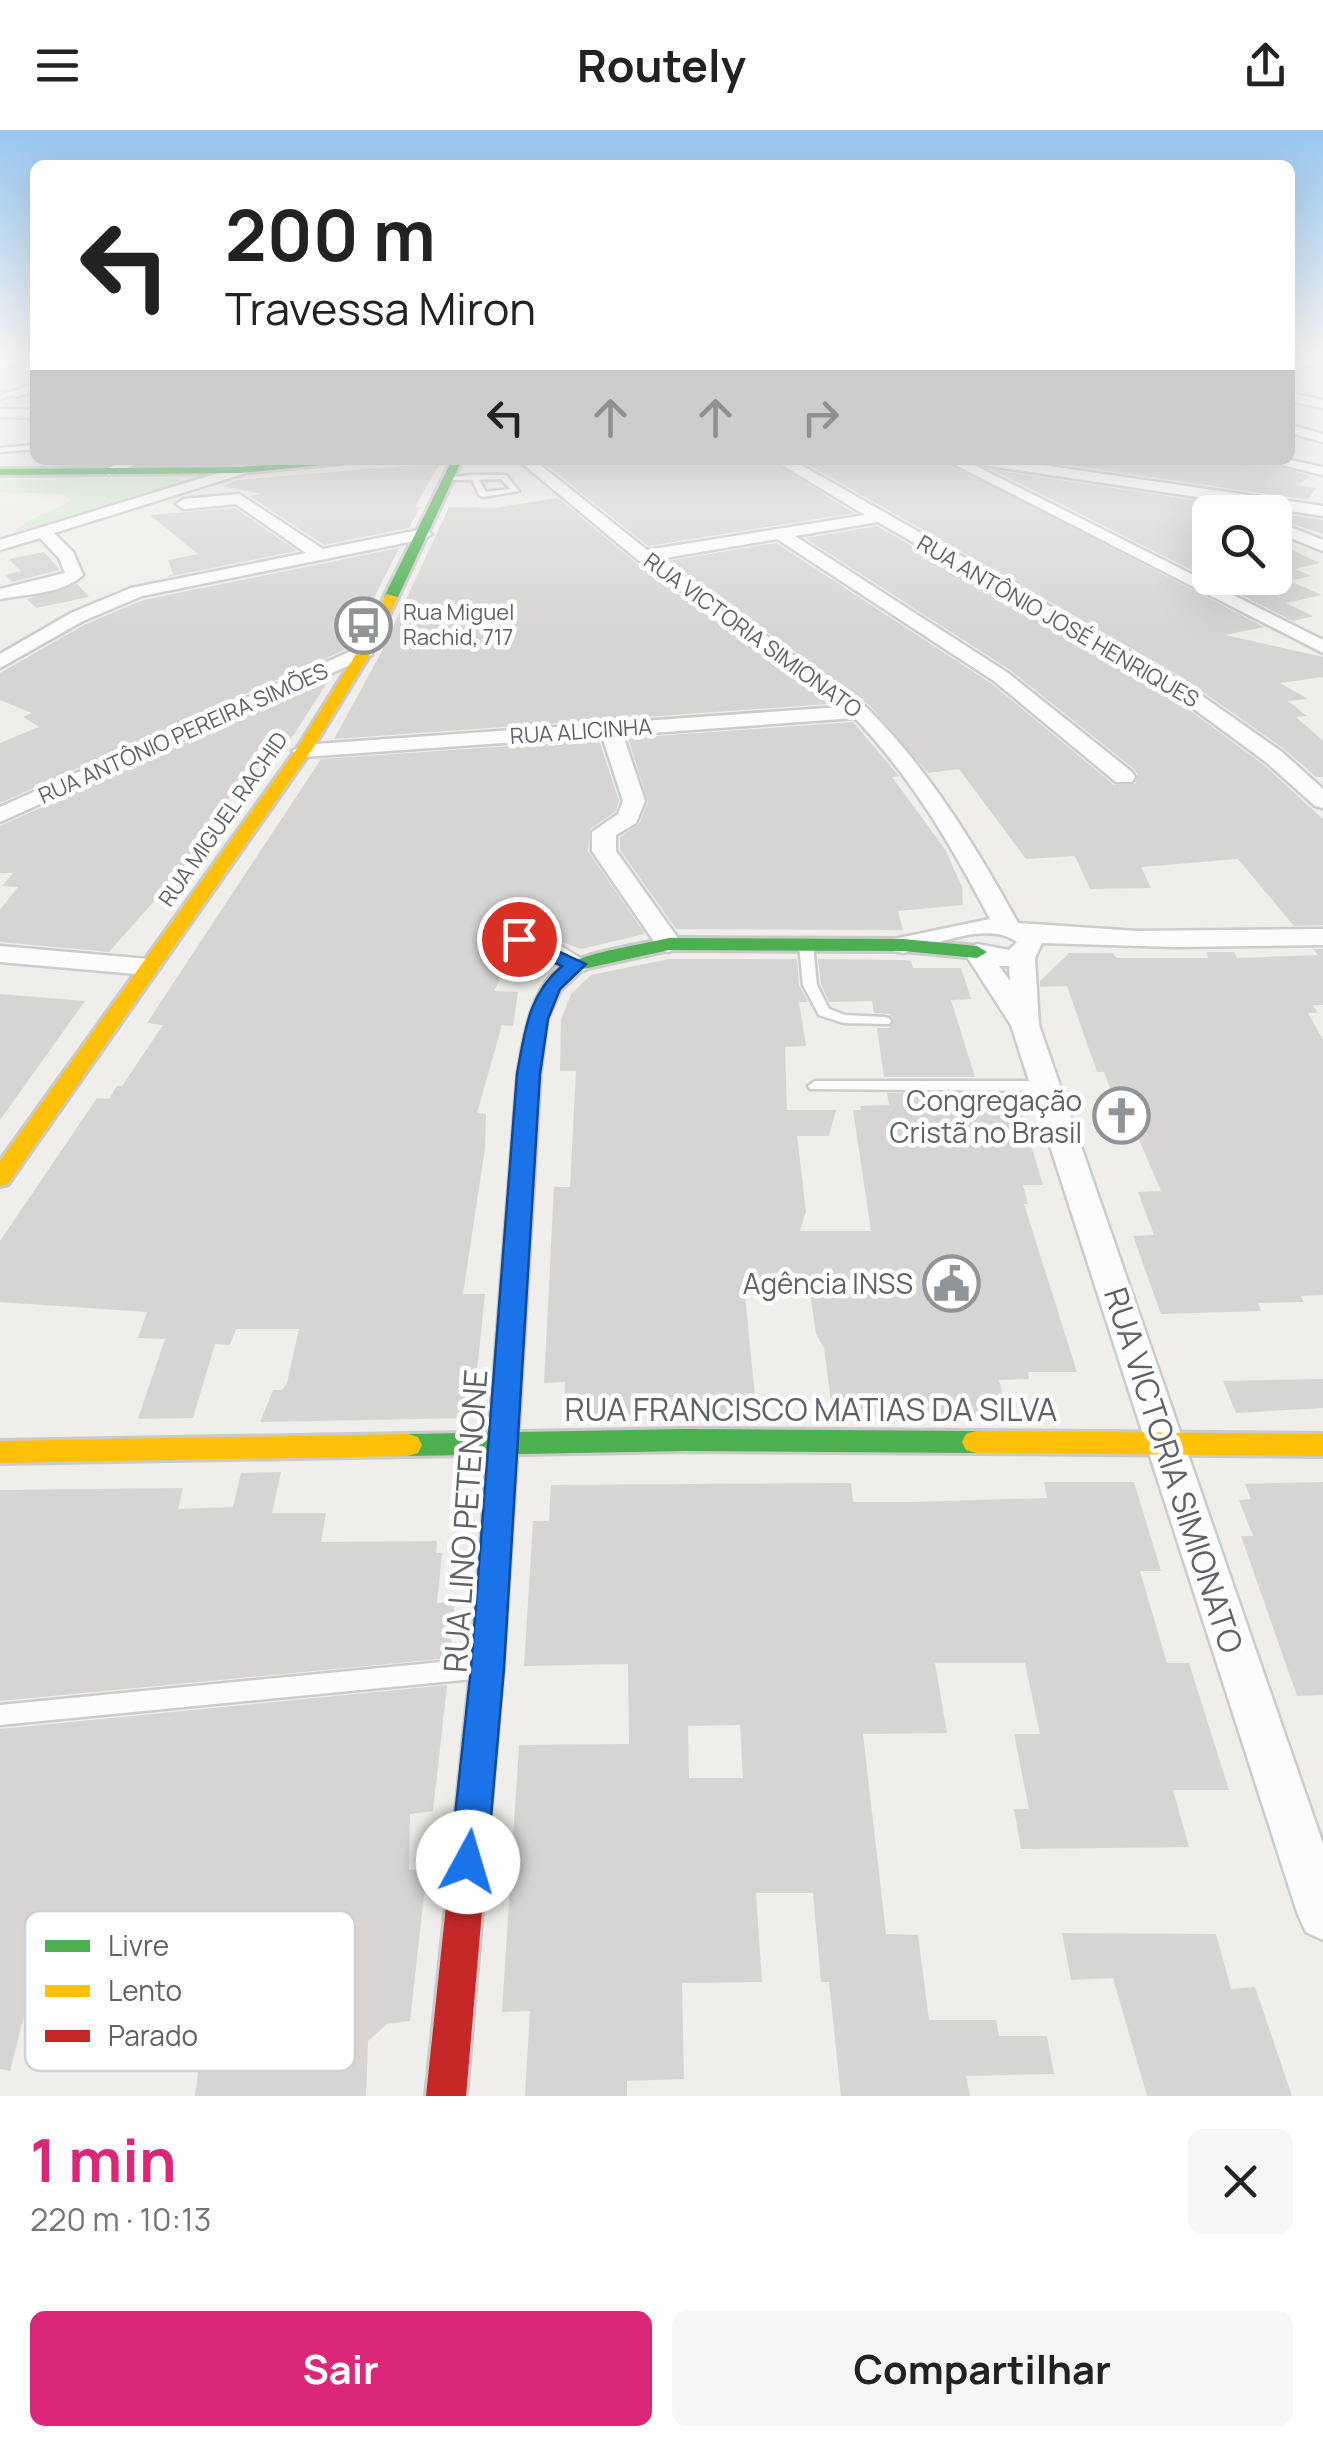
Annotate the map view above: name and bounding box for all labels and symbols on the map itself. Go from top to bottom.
street label: RUA ANTÔNIO JOSÉ HENRIQUES [912,528,1204,714]
street label: RUA VICTORIA SIMIONATO [638,546,868,724]
bus stop icon: Rua Miguel Rachid, 717 [334,595,394,655]
place label: Rua Miguel Rachid, 717 [403,597,514,652]
street label: RUA ANTÔNIO PEREIRA SIMÕES [34,655,332,811]
street label: RUA ALICINHA [509,711,653,751]
street label: RUA MIGUEL RACHID [151,726,295,912]
pin [477,897,562,982]
place label: Congregação Cristã no Brasil [890,1081,1082,1151]
church icon: Congregação Cristã no Brasil [1091,1086,1151,1146]
public building icon: Agência INSS [922,1253,982,1313]
place label: Agência INSS [743,1264,913,1302]
street label: RUA VICTORIA SIMIONATO [1094,1282,1254,1658]
street label: RUA LINO PETENONE [432,1368,498,1674]
street label: RUA FRANCISCO MATIAS DA SILVA [565,1387,1057,1431]
position arrow [416,1810,520,1914]
legend [25,1911,355,2071]
text: Livre [108,1926,169,1964]
text: Lento [108,1971,182,2009]
text: Parado [108,2016,198,2054]

